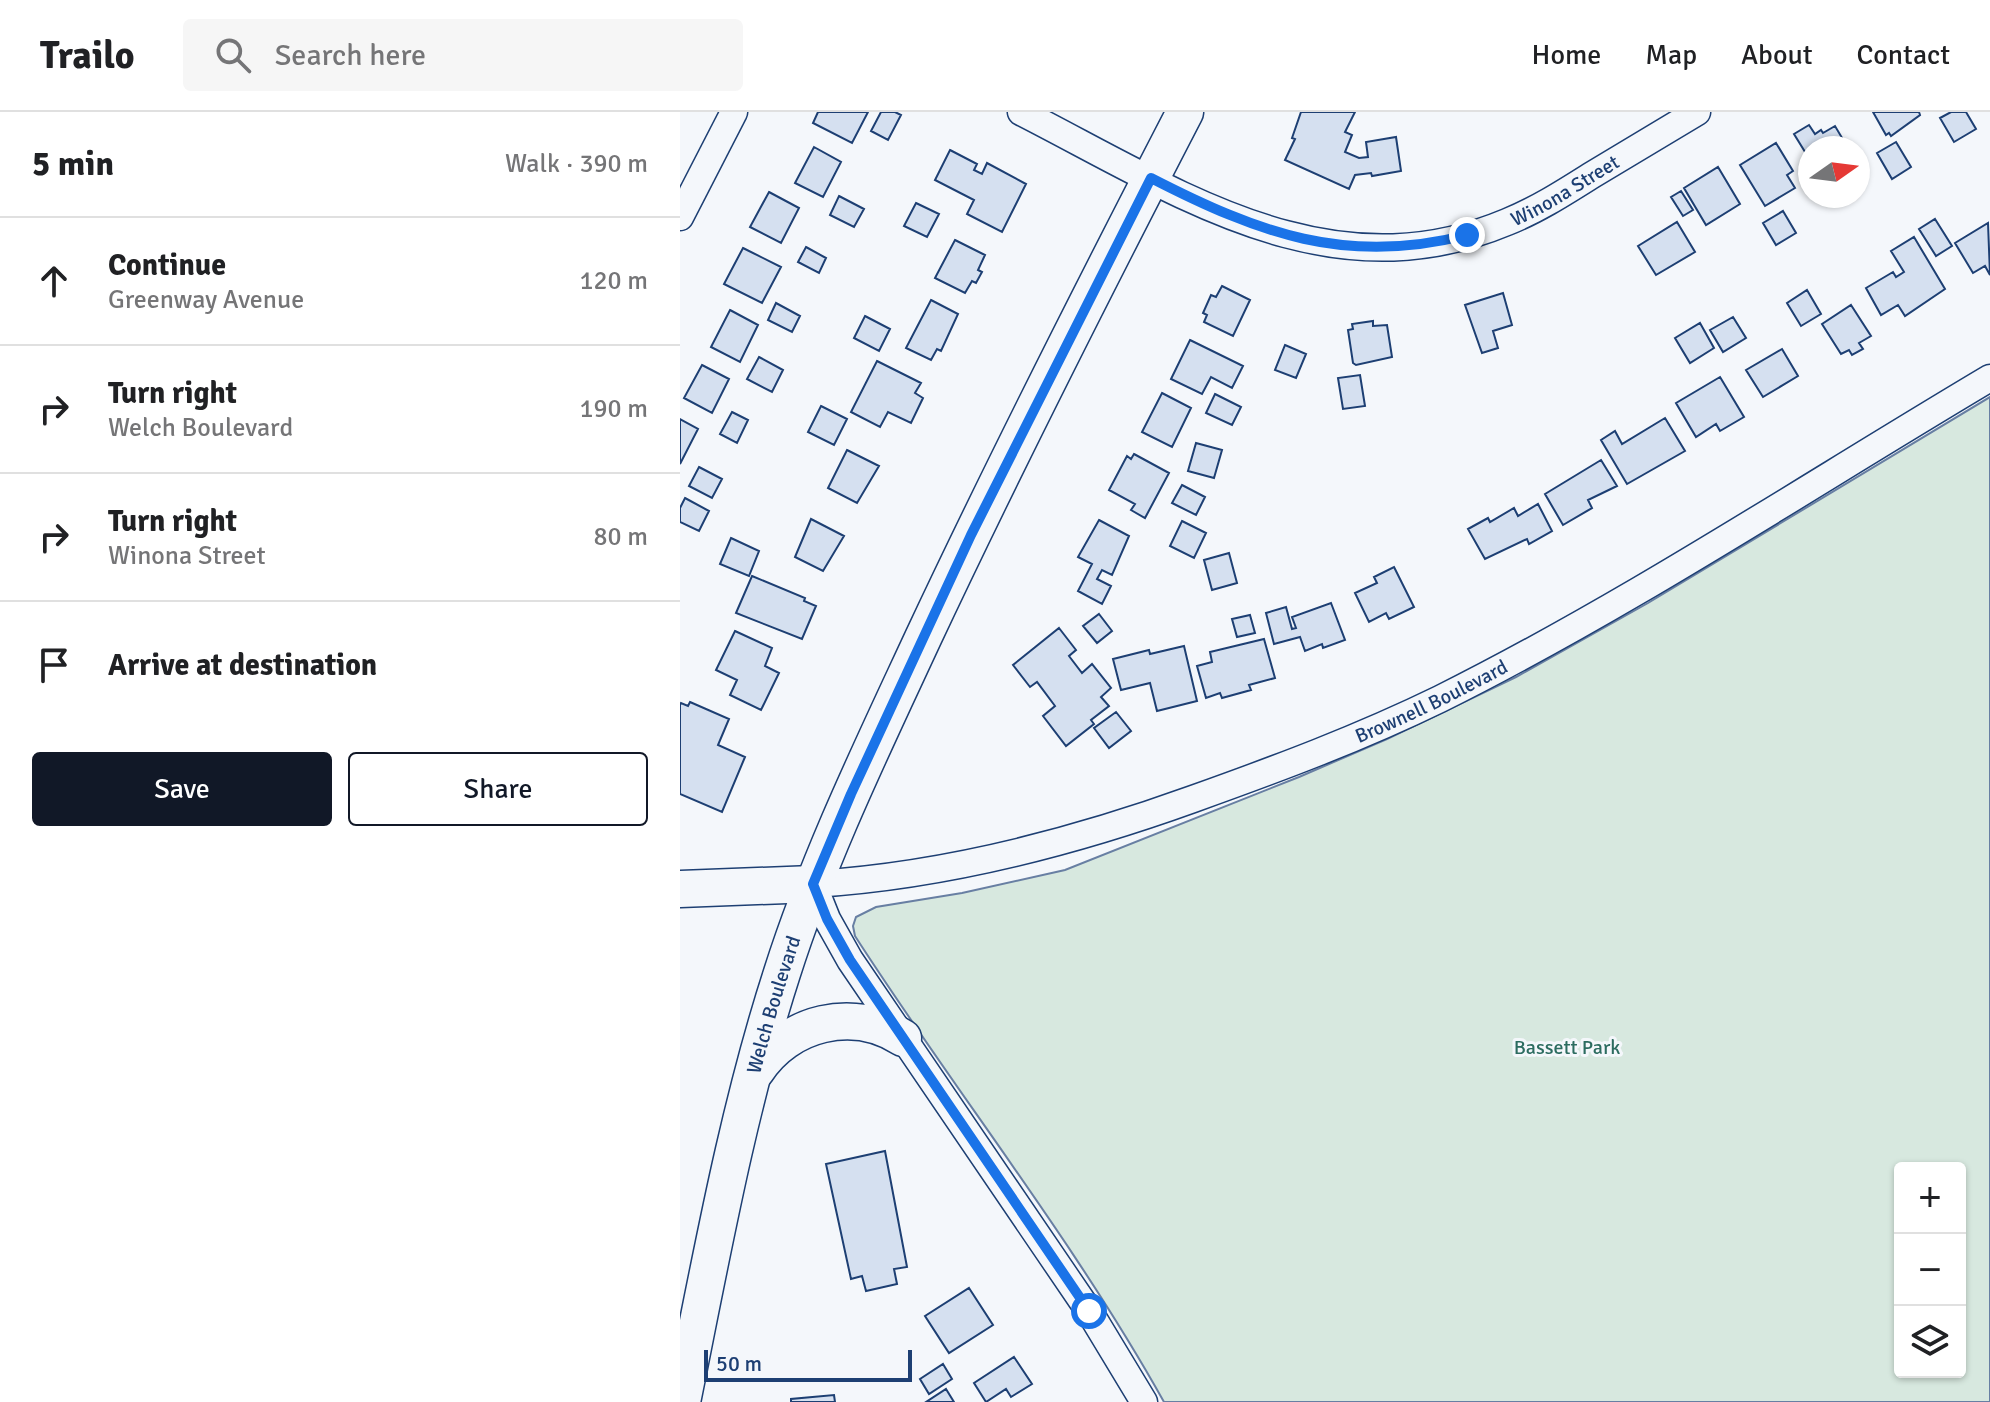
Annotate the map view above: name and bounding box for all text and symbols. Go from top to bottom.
search box [183,19,743,91]
text: Trailo [40,32,135,79]
icon: search [211,33,255,77]
text: Search here [275,37,426,74]
text: Home [1532,38,1601,72]
text: Map [1645,38,1697,72]
text: About [1741,38,1813,72]
text: Contact [1857,38,1950,72]
north arrow [1798,136,1870,208]
text: 5 min [32,143,114,185]
text: Walk · 390 m [505,148,648,180]
street label: Winona Street [1507,150,1624,232]
route end [1449,217,1485,253]
text: Continue [108,247,226,284]
icon: ahead [32,259,76,303]
text: 120 m [579,265,648,297]
text: Greenway Avenue [108,284,304,316]
text: Turn right [108,375,237,412]
icon: right [32,387,76,431]
text: 190 m [579,393,648,425]
text: Welch Boulevard [108,412,293,444]
text: Turn right [108,503,237,540]
icon: right [32,515,76,559]
text: 80 m [593,521,648,553]
text: Winona Street [108,540,266,572]
icon: arrive [32,643,76,687]
text: Arrive at destination [108,647,377,684]
street label: Brownell Boulevard [1351,654,1512,749]
button: Save [32,752,332,826]
button: Share [348,752,648,826]
street label: Welch Boulevard [741,933,807,1076]
park label: Bassett Park [1514,1035,1620,1060]
map controls [1894,1162,1966,1378]
button: + [1894,1162,1966,1234]
button: − [1894,1234,1966,1306]
route start [1071,1293,1107,1329]
button: layers [1894,1306,1966,1378]
scale bar [704,1346,912,1382]
text: 50 m [716,1350,762,1377]

